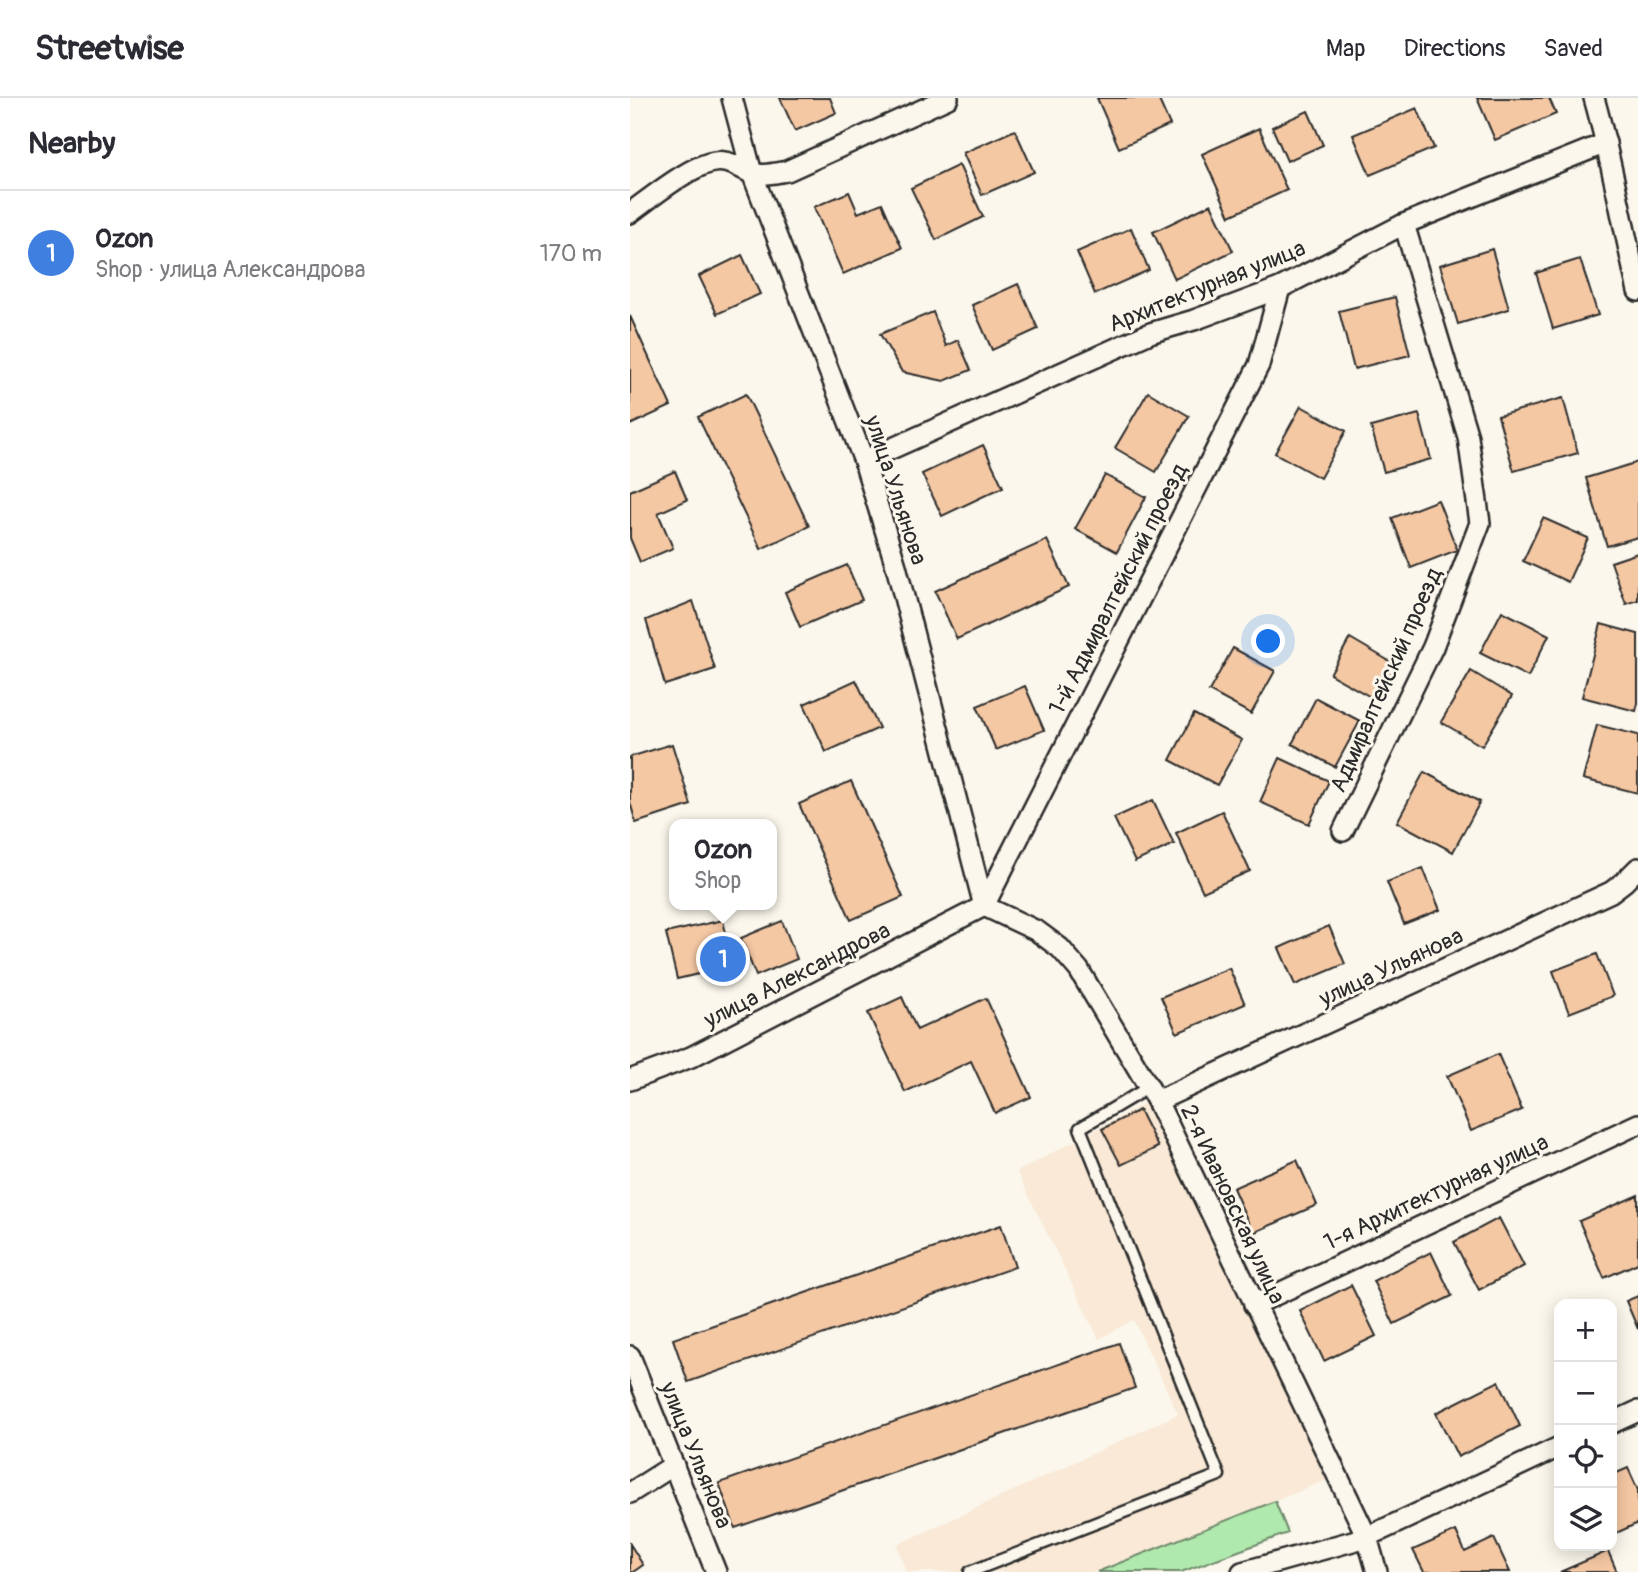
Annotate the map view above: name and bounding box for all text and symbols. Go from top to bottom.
text: Streetwise [35,28,184,69]
text: Map [1326,34,1366,63]
text: Directions [1404,34,1505,63]
text: Saved [1543,34,1603,63]
text: Nearby [28,125,115,162]
text: Ozon [95,223,153,255]
street label: Архитектурная улица [1104,233,1310,339]
text: 1 [47,239,56,268]
text: 170 m [540,239,602,268]
text: Shop · улица Александрова [95,255,365,284]
street label: улица Ульянова [858,411,934,568]
street label: 1-й Адмиралтейский проезд [1042,459,1194,719]
street label: Адмиралтейский проезд [1323,563,1449,797]
your location [1251,624,1285,658]
popup [669,819,777,910]
text: Ozon [694,834,752,866]
text: Shop [694,866,741,895]
street label: улица Александрова [698,915,895,1035]
street label: улица Ульянова [1314,921,1468,1013]
pin: 1 [700,933,746,985]
street label: 2-я Ивановская улица [1174,1100,1292,1308]
street label: 1-я Архитектурная улица [1319,1127,1553,1257]
map controls [1554,1299,1617,1551]
button: + [1554,1299,1617,1362]
button: − [1554,1362,1617,1425]
street label: улица Ульянова [653,1377,739,1532]
button: locate [1554,1425,1617,1488]
button: layers [1554,1488,1617,1551]

